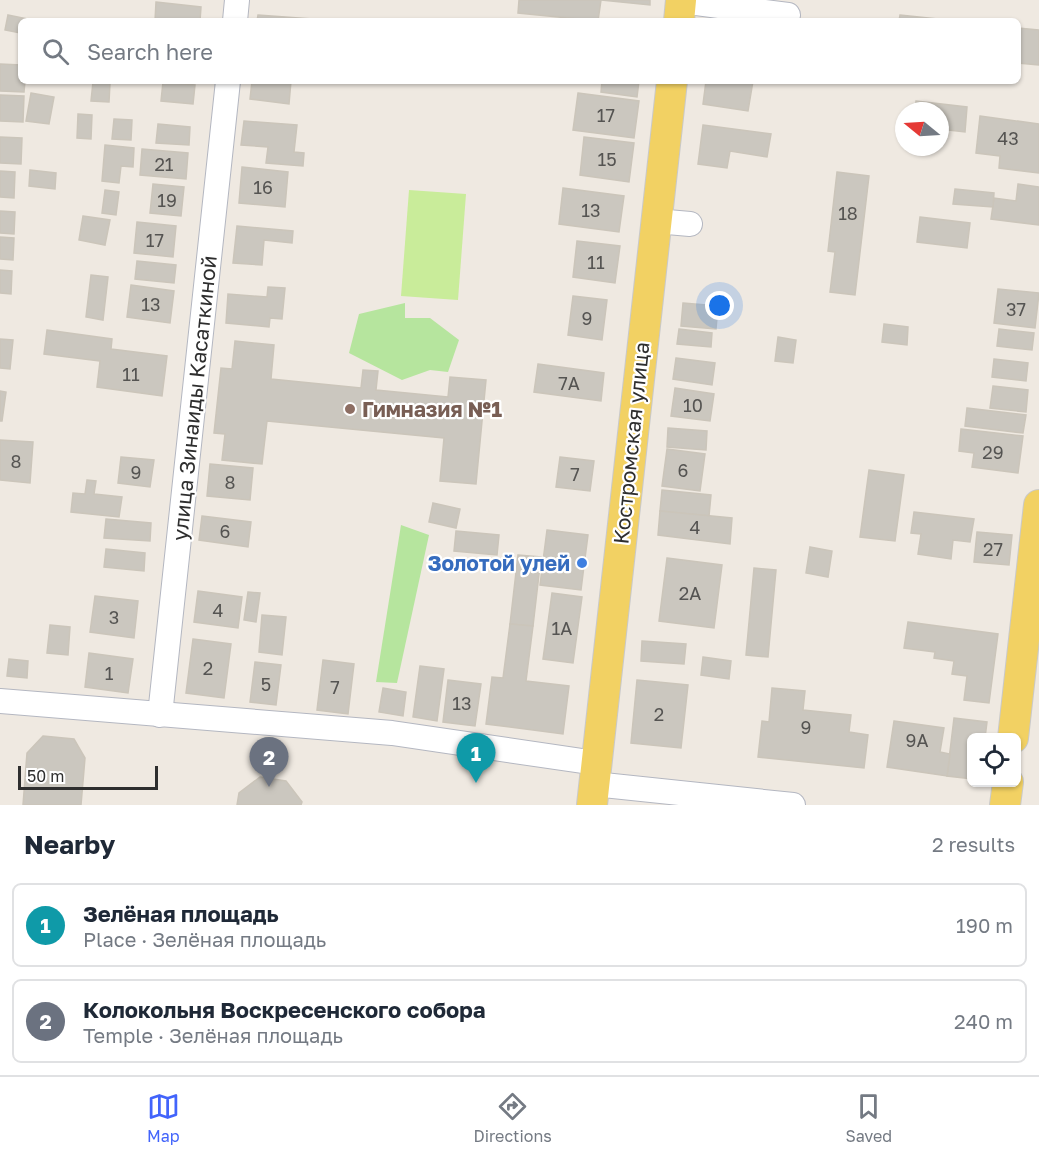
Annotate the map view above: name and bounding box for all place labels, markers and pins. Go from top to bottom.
place label: Гимназия №1 [362,396,502,422]
marker: Гимназия №1 [343,402,357,416]
place label: Золотой улей [427,550,570,576]
marker: Золотой улей [575,556,589,570]
pin: 1 [456,734,496,783]
pin: 2 [250,738,288,787]

